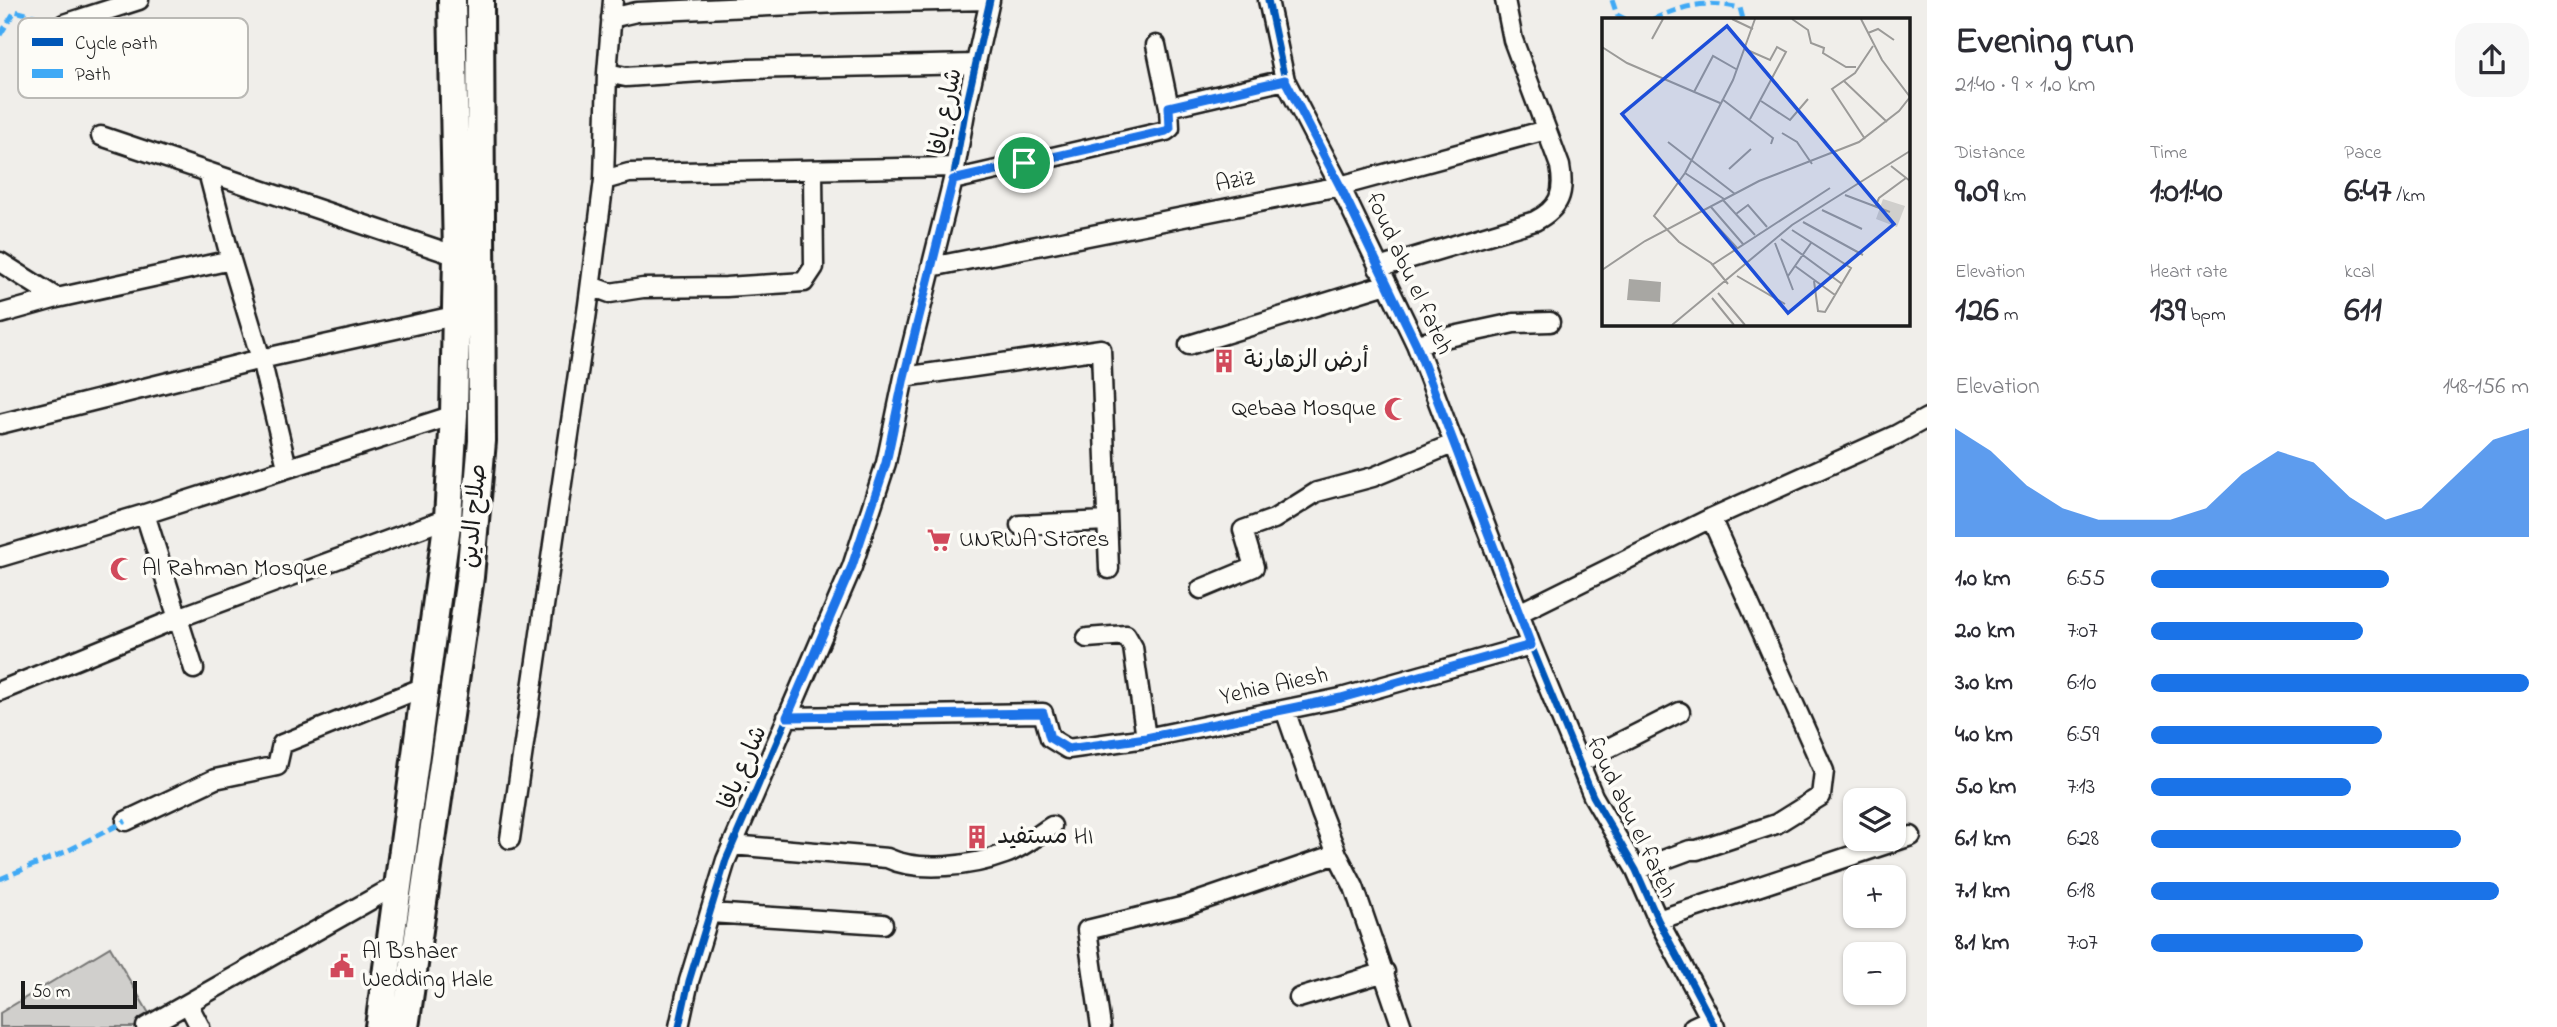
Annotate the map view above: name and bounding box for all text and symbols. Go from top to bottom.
text: Evening run [1955,15,2134,71]
legend [18,18,248,98]
inset map [1602,18,1910,326]
button: share [2455,23,2529,97]
text: Cycle path [75,31,157,59]
text: Path [75,62,111,89]
street label: شارع يافا [921,65,973,159]
text: 21:40 · 9 × 1.0 km [1955,69,2095,102]
pin [994,133,1054,193]
text: Distance [1955,140,2025,167]
text: Time [2150,140,2187,167]
text: Pace [2344,140,2381,167]
icon: arrive [1005,144,1043,182]
street label: Aziz [1212,161,1259,203]
text: 9.09 [1955,167,1998,218]
text: 1:01:40 [2150,167,2223,218]
text: 6:47 [2344,167,2392,218]
text: km [1998,183,2026,210]
text: /km [2392,183,2425,210]
street label: foud abu el fateh [1355,187,1461,361]
text: Elevation [1955,259,2025,286]
text: Heart rate [2150,259,2228,286]
text: kcal [2344,259,2375,286]
text: 126 [1955,286,1999,337]
text: 139 [2150,286,2186,337]
text: 611 [2344,286,2382,337]
text: m [1999,302,2018,329]
text: bpm [2186,302,2226,329]
place label: أرض الزهارنة [1244,344,1368,379]
building icon: أرض الزهارنة [1210,347,1238,375]
text: Elevation [1955,371,2040,404]
text: 148–156 m [2443,371,2529,404]
place label: Qebaa Mosque [1232,392,1376,427]
mosque icon: Qebaa Mosque [1382,395,1410,423]
street label: صلاح الدين [453,462,497,570]
place label: UNRWA Stores [959,523,1109,558]
supermarket icon: UNRWA Stores [925,526,953,554]
place label: Al Rahman Mosque [142,552,328,587]
mosque icon: Al Rahman Mosque [108,555,136,583]
text: 1.0 km [1955,563,2011,596]
text: 6:55 [2067,563,2105,596]
text: 2.0 km [1955,615,2015,648]
text: 7:07 [2067,615,2098,648]
street label: Yehia Aiesh [1217,658,1331,716]
text: 3.0 km [1955,667,2013,700]
text: 6:10 [2067,667,2096,700]
text: 4.0 km [1955,719,2013,752]
text: 6:59 [2067,719,2099,752]
street label: شارع يافا [711,721,777,815]
street label: foud abu el fateh [1576,731,1684,905]
text: 5.0 km [1955,771,2016,804]
text: 7:13 [2067,771,2095,804]
map controls [1843,788,1906,1005]
button: layers [1843,788,1906,851]
place label: مستفيد HI [997,820,1093,855]
building icon: مستفيد HI [963,823,991,851]
text: 6.1 km [1955,823,2011,856]
text: 6:28 [2067,823,2099,856]
button: + [1843,865,1906,928]
text: 7.1 km [1955,875,2010,908]
text: 6:18 [2067,875,2095,908]
text: 8.1 km [1955,927,2009,960]
text: 7:07 [2067,927,2098,960]
place label: Al Bshaer Wedding Hale [362,935,493,998]
button: − [1843,942,1906,1005]
public building icon: Al Bshaer Wedding Hale [328,952,356,980]
scale bar [21,978,136,1010]
text: 50 m [32,979,71,1006]

